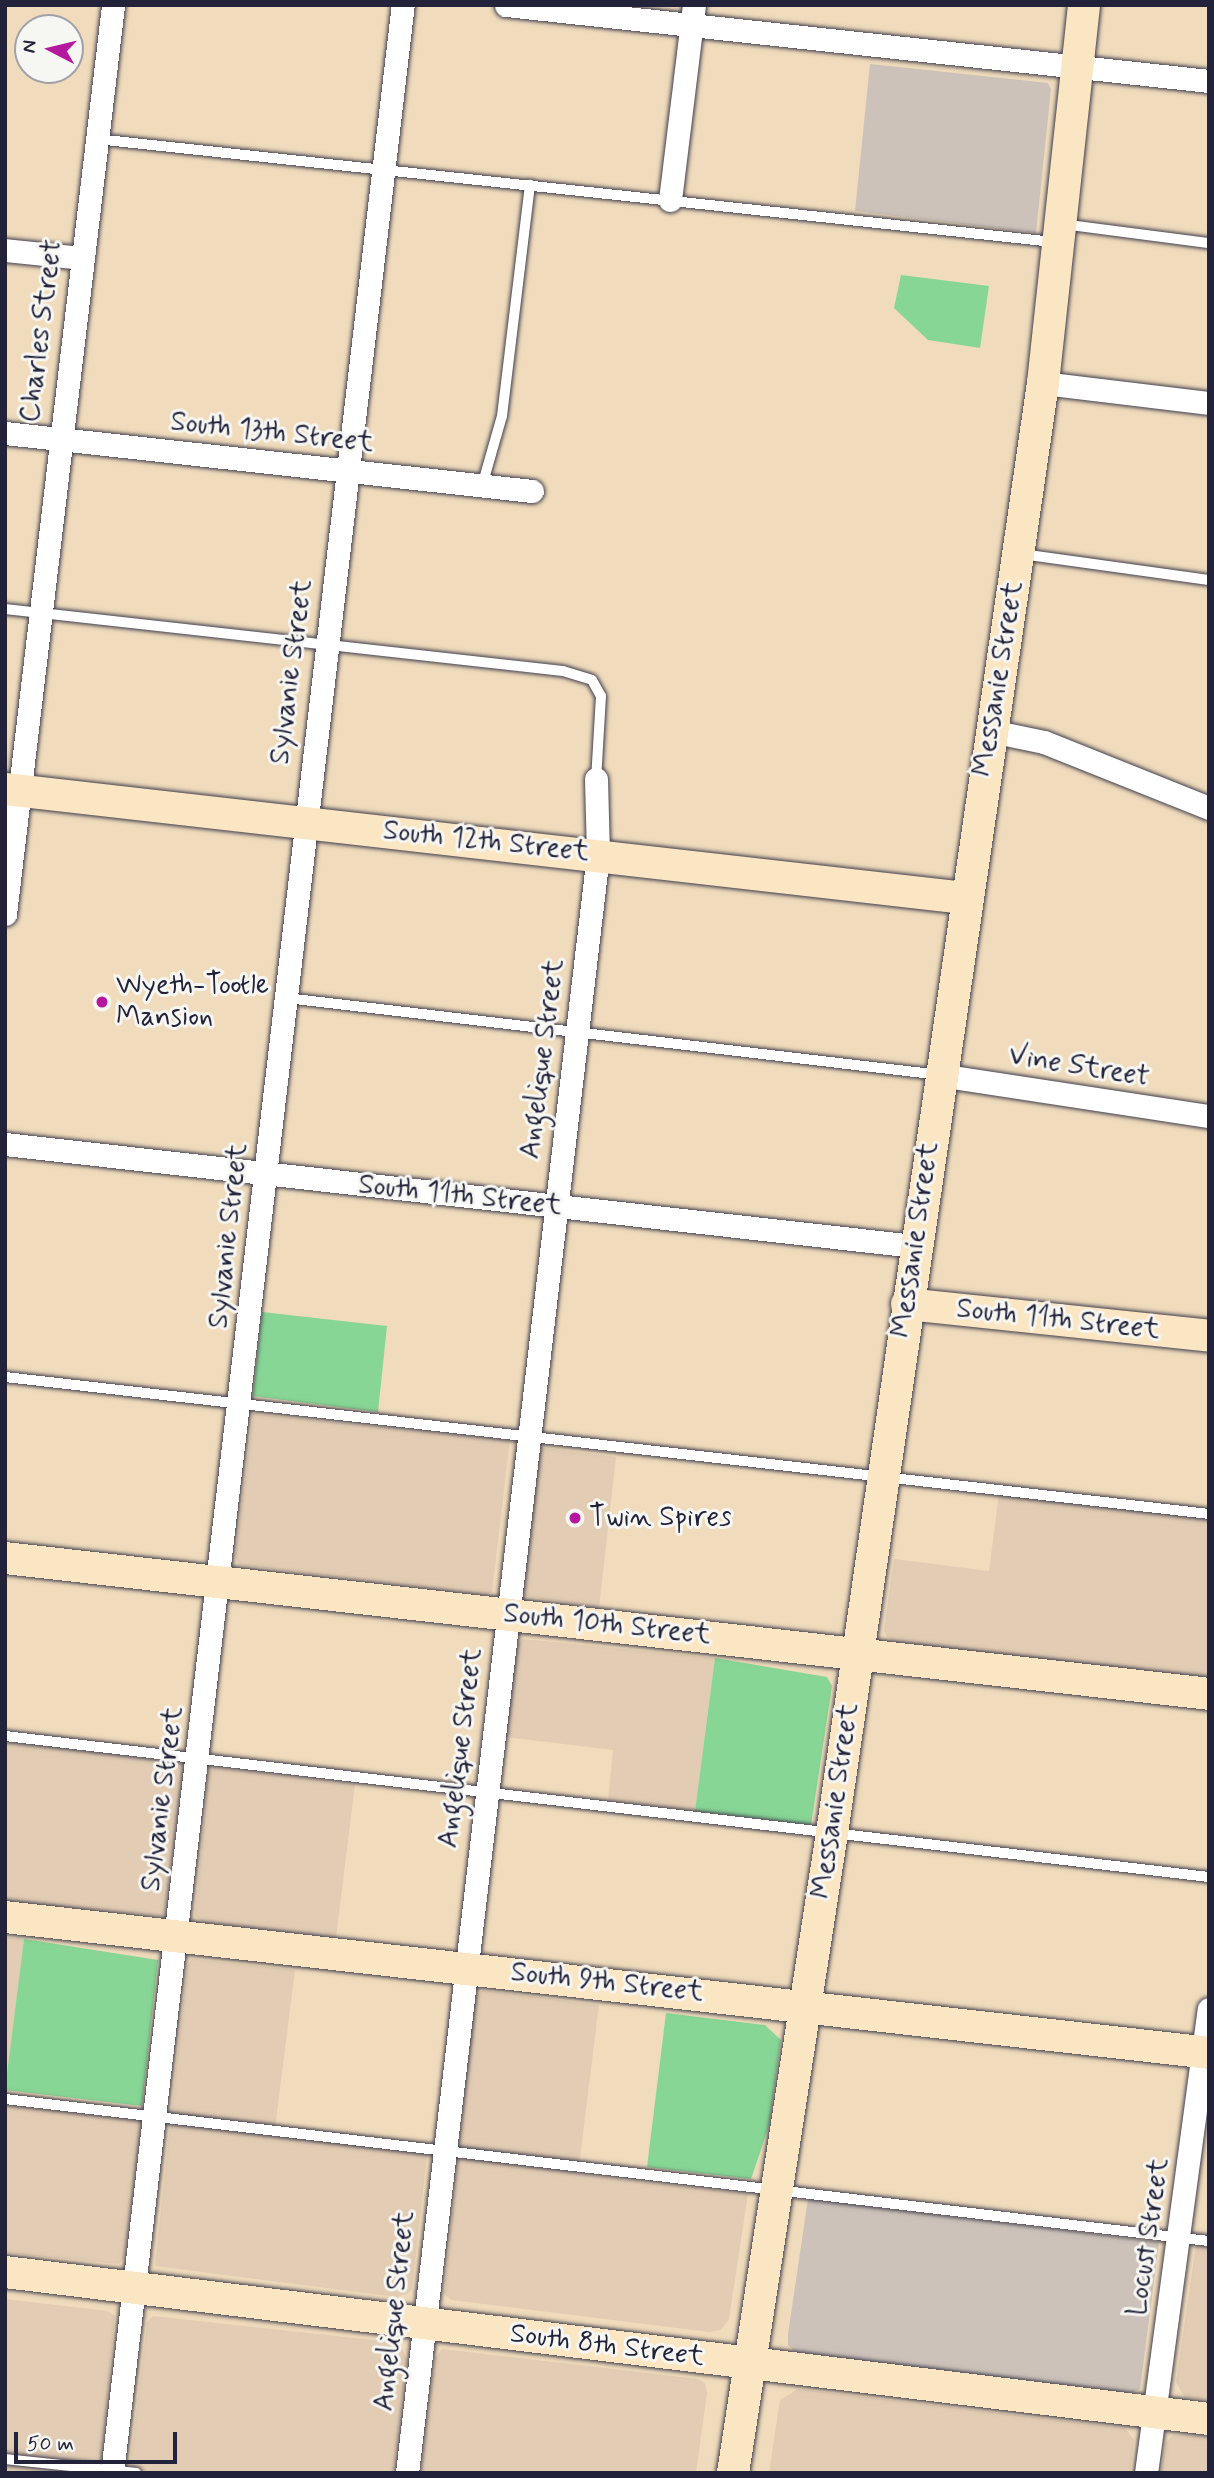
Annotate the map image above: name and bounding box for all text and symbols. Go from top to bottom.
north arrow [14,14,84,84]
text: N [16,39,43,54]
street label: Charles Street [14,238,70,424]
street label: South 13th Street [169,406,375,460]
street label: Sylvanie Street [264,578,320,766]
street label: Messanie Street [967,579,1031,779]
street label: South 12th Street [381,814,591,870]
street label: Angelique Street [514,957,572,1161]
place label: Wyeth-Tootle Mansion [116,969,269,1035]
marker: Wyeth-Tootle Mansion [94,994,110,1010]
street label: Vine Street [1007,1039,1151,1095]
street label: Messanie Street [886,1140,946,1340]
street label: Sylvanie Street [203,1142,255,1330]
street label: South 11th Street [357,1169,563,1223]
street label: South 11th Street [955,1293,1161,1347]
place label: Twin Spires [589,1501,731,1535]
marker: Twin Spires [567,1510,583,1526]
street label: South 10th Street [502,1597,712,1653]
street label: Angelique Street [432,1646,490,1850]
street label: Messanie Street [806,1701,866,1901]
street label: Sylvanie Street [135,1705,191,1893]
street label: South 9th Street [509,1956,705,2010]
street label: Locust Street [1121,2156,1177,2318]
street label: Angelique Street [368,2209,422,2413]
street label: South 8th Street [508,2317,706,2375]
scale bar [18,2418,180,2462]
text: 50 m [27,2430,74,2458]

